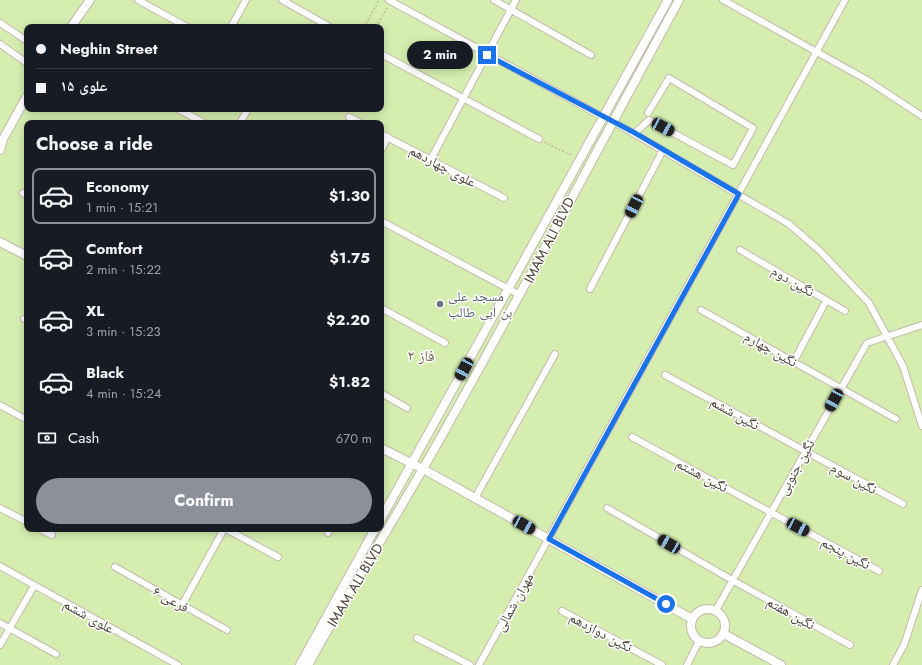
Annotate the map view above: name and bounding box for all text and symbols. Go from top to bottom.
text: Neghin Street [60,38,158,60]
callout: 2 min [407,41,473,69]
text: 2 min [423,45,457,64]
route end [478,46,496,64]
text: علوی ۱۵ [60,75,107,97]
car [650,116,676,138]
text: Choose a ride [36,131,153,157]
street label: علوی چهاردهم [406,140,480,192]
text: Economy [86,176,149,198]
icon: car [38,178,74,214]
text: $1.30 [329,185,370,207]
street label: IMAM ALI BLVD [519,193,579,287]
car [623,193,645,219]
text: 1 min · 15:21 [86,198,158,217]
text: Comfort [86,238,143,260]
icon: car [38,240,74,276]
text: $1.75 [329,247,370,269]
text: 2 min · 15:22 [86,260,161,279]
street label: نگین دوم [768,261,818,301]
place label: مسجد علی بن ابی طالب [448,286,513,322]
marker: مسجد علی بن ابی طالب [435,299,445,309]
text: XL [86,300,104,322]
icon: car [38,302,74,338]
text: $2.20 [326,309,370,331]
text: 3 min · 15:23 [86,322,161,341]
street label: نگین چهارم [741,326,801,372]
district label: فاز ۲ [407,345,435,367]
car [453,356,475,382]
text: Black [86,362,124,384]
icon: car [38,364,74,400]
text: $1.82 [329,371,370,393]
text: 4 min · 15:24 [86,384,162,403]
car [823,387,845,413]
street label: نگین ششم [707,391,763,435]
icon: cash [36,427,58,449]
text: Cash [68,427,99,449]
text: 670 m [336,429,372,448]
street label: نگین جنوبی [773,435,820,498]
street label: نگین هشتم [672,453,732,497]
street label: نگین سوم [827,457,881,499]
button: Confirm [36,478,372,524]
car [511,514,537,536]
car [785,516,811,538]
street label: نگین پنجم [818,532,874,574]
car [656,533,682,555]
street label: IMAM ALI BLVD [322,539,388,631]
street label: مهران شمالی [490,569,538,635]
street label: فرعی ۶ [149,581,193,617]
street label: نگین هفتم [763,591,819,635]
street label: علوی ششم [60,594,118,638]
route start [657,595,675,613]
street label: نگین دوازدهم [566,607,636,657]

